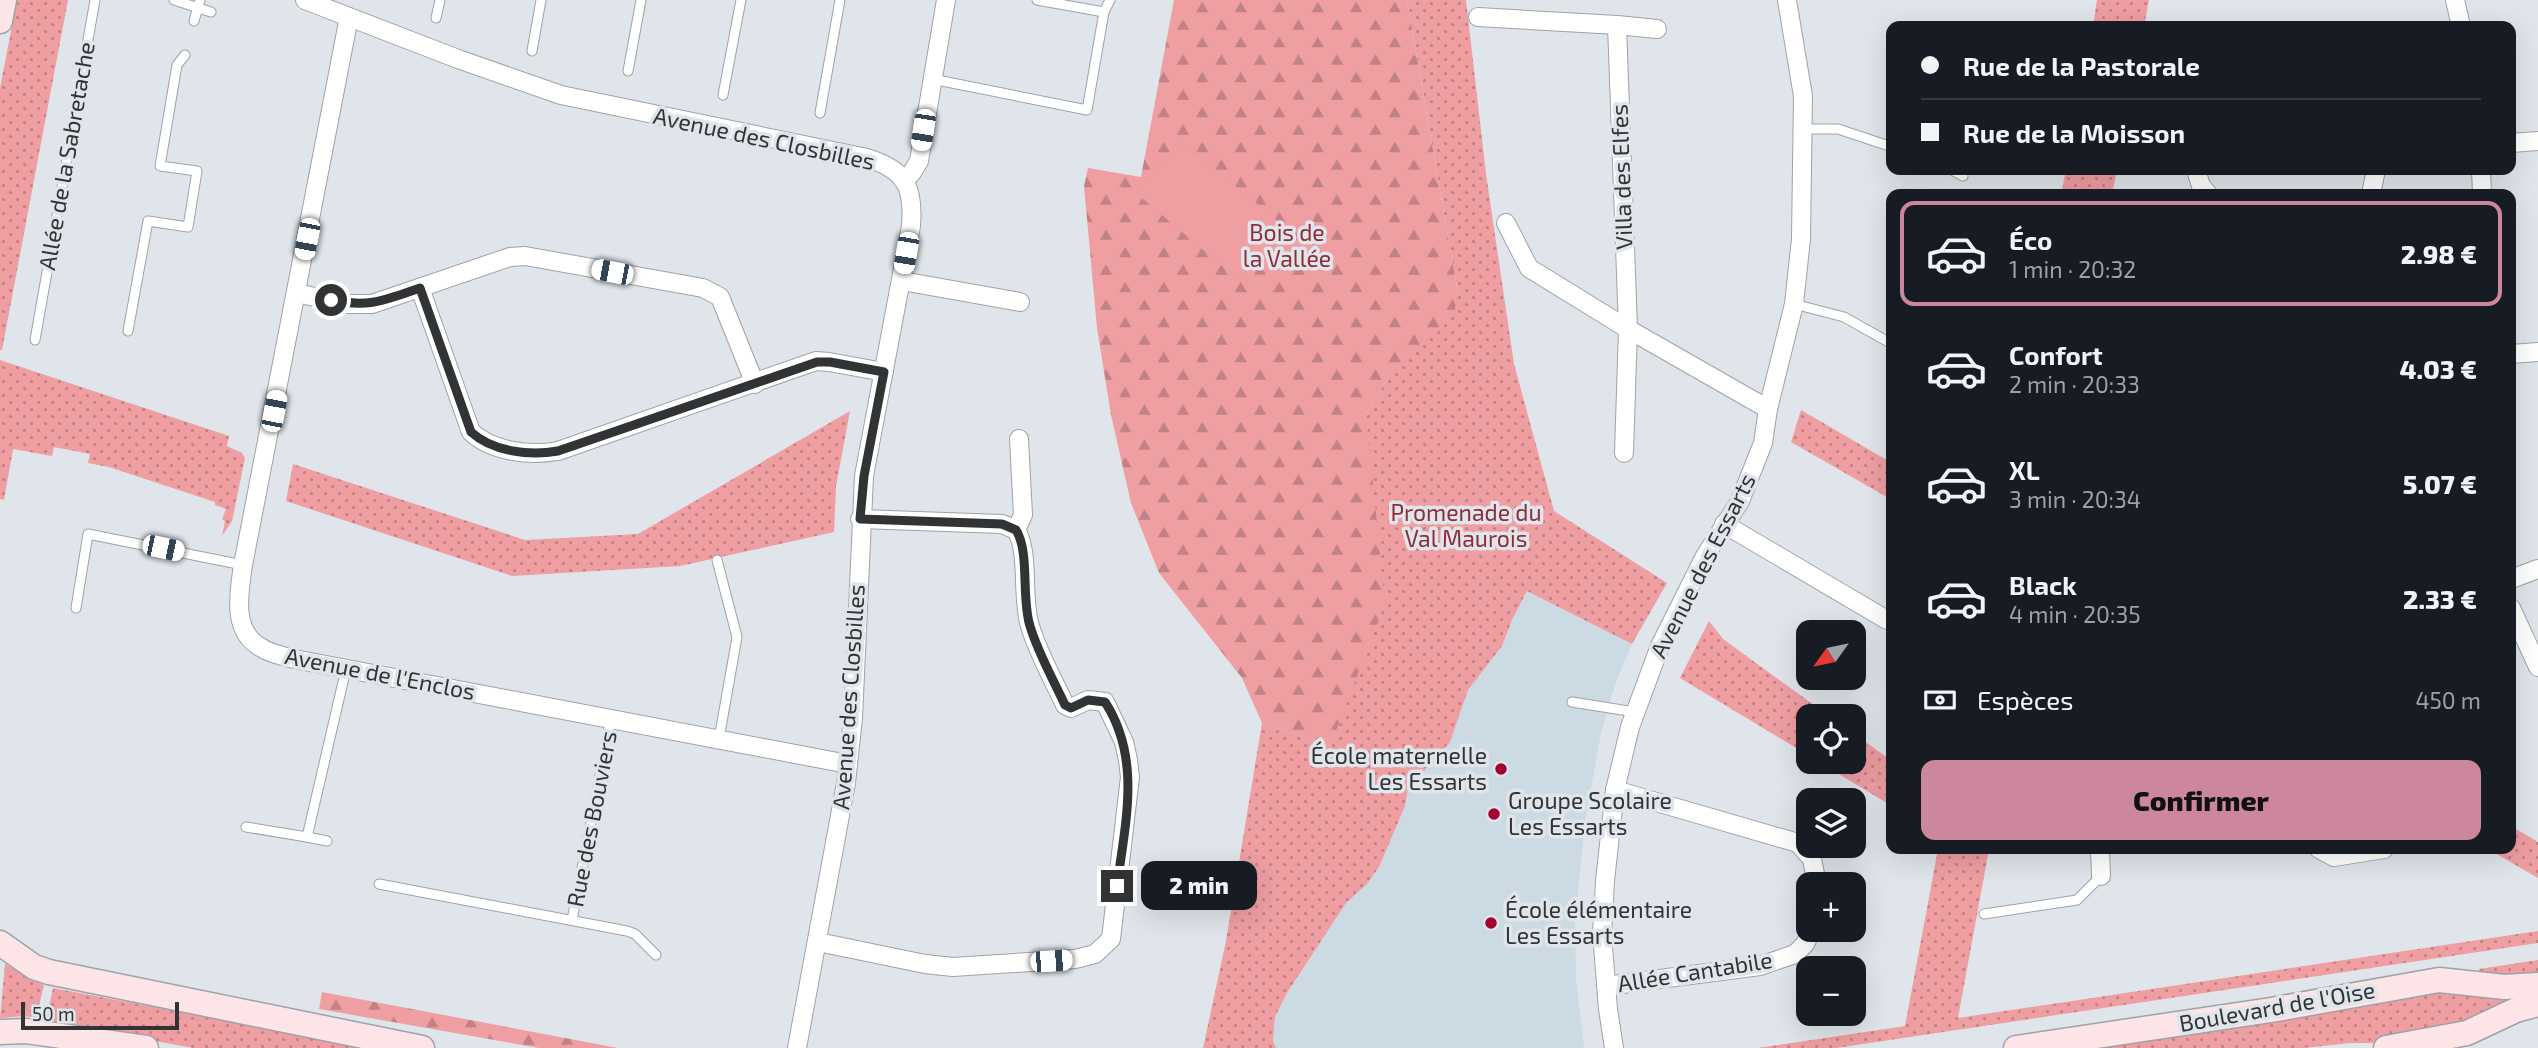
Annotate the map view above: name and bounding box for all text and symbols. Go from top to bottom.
street label: Allée de la Sabretache [32,39,100,272]
text: Rue de la Pastorale [1963,50,2200,81]
street label: Avenue des Closbilles [651,101,878,175]
street label: Villa des Elfes [1604,104,1638,250]
car [910,108,937,152]
text: Rue de la Moisson [1963,117,2185,148]
car [293,216,322,262]
park label: Bois de la Vallée [1243,218,1331,272]
icon: car [1925,222,1988,285]
text: Éco [2009,224,2052,255]
car [893,230,920,276]
text: 2.98 € [2401,238,2477,269]
text: 1 min · 20:32 [2009,255,2136,283]
car [590,258,635,286]
route start [315,284,347,316]
icon: car [1925,337,1988,400]
text: Confort [2009,339,2103,370]
text: 4.03 € [2400,353,2477,384]
text: 2 min · 20:33 [2009,370,2140,398]
car [260,388,289,434]
icon: car [1925,452,1988,515]
text: XL [2009,454,2040,485]
text: 5.07 € [2403,468,2477,499]
street label: Avenue des Essarts [1644,469,1761,662]
text: 3 min · 20:34 [2009,485,2141,513]
park label: Promenade du Val Maurois [1391,498,1542,552]
car [141,533,186,563]
icon: car [1925,567,1988,630]
text: Black [2009,569,2077,600]
street label: Avenue des Closbilles [826,583,870,811]
text: 2.33 € [2403,583,2477,614]
text: 4 min · 20:35 [2009,600,2141,628]
north arrow [1796,620,1866,690]
map controls [1796,620,1866,1026]
street label: Avenue de l'Enclos [283,641,478,705]
icon: cash [1921,681,1959,719]
text: Espèces [1977,684,2074,715]
text: 450 m [2415,686,2481,714]
button: locate [1796,704,1866,774]
street label: Rue des Bouviers [560,728,622,909]
place label: École maternelle Les Essarts [1311,741,1487,795]
button: Confirmer [1921,760,2481,840]
marker: École maternelle Les Essarts [1493,761,1509,777]
place label: Groupe Scolaire Les Essarts [1508,786,1672,840]
button: layers [1796,788,1866,858]
marker: Groupe Scolaire Les Essarts [1486,806,1502,822]
callout: 2 min [1142,862,1257,910]
route end [1101,870,1133,902]
text: 2 min [1169,871,1229,899]
button: + [1796,872,1866,942]
place label: École élémentaire Les Essarts [1505,895,1692,949]
marker: École élémentaire Les Essarts [1483,915,1499,931]
street label: Allée Cantabile [1615,945,1774,997]
car [1030,949,1073,973]
button: − [1796,956,1866,1026]
street label: Boulevard de l'Oise [2177,975,2377,1037]
scale bar [21,999,178,1031]
text: 50 m [32,1002,75,1025]

